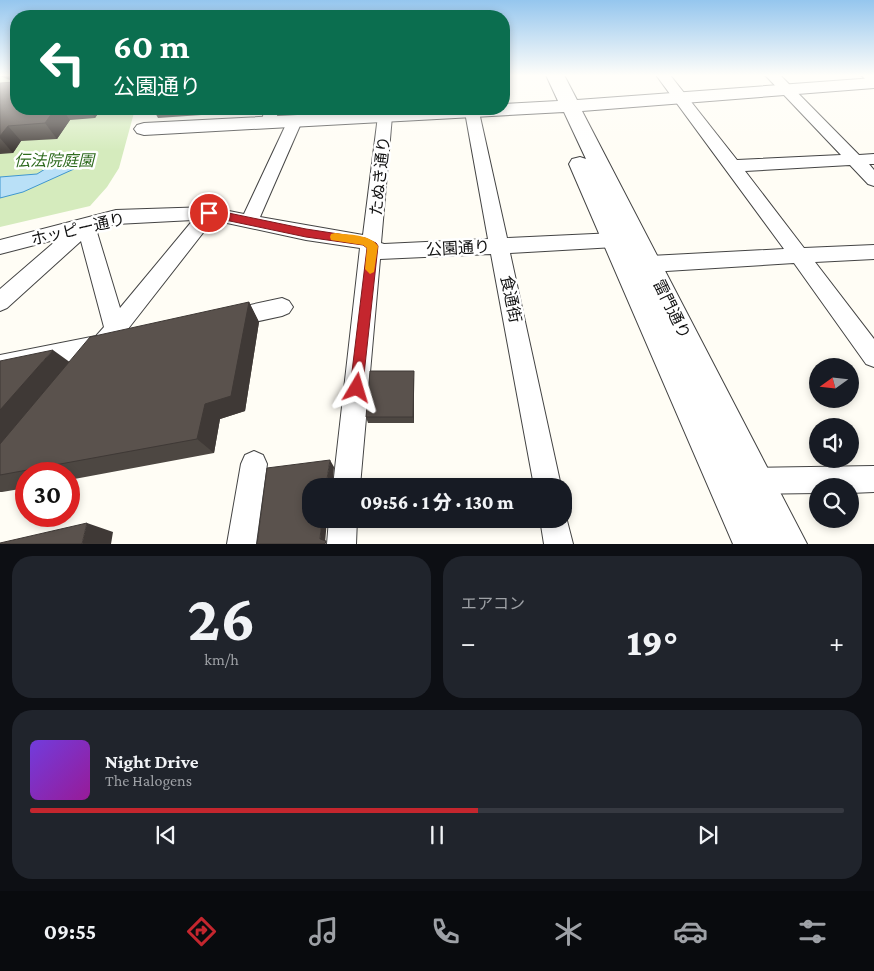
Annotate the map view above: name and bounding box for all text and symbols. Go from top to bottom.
text: 60 m [113,27,190,66]
icon: left [30,30,95,95]
text: 公園通り [113,74,201,99]
street label: たぬき通り [367,135,393,217]
park label: 伝法院庭園 [14,152,96,169]
pin [188,192,230,234]
icon: arrive [195,199,223,227]
street label: ホッピー通り [29,210,127,248]
street label: 公園通り [426,238,490,258]
street label: 食通街 [498,274,524,324]
street label: 雷門通り [650,277,694,341]
north arrow [809,358,859,408]
map controls [809,358,859,528]
position arrow [330,361,382,413]
button: sound [809,418,859,468]
speed limit sign: 30 [15,462,80,527]
button: search [809,478,859,528]
text: 09:56 · 1 分 · 130 m [360,492,514,513]
text: 26 [187,582,256,654]
text: エアコン [461,595,525,612]
text: 19° [627,621,678,663]
text: − [461,627,476,658]
text: + [829,627,844,658]
text: km/h [204,651,239,668]
text: Night Drive [105,751,198,772]
text: The Halogens [105,772,192,789]
icon: previous [152,821,180,849]
icon: pause [423,821,451,849]
icon: next [694,821,722,849]
icon: directions [184,914,219,949]
icon: music [306,914,341,949]
icon: phone [428,914,463,949]
icon: climate [551,914,586,949]
icon: car [673,914,708,949]
icon: filters [795,914,830,949]
text: 09:55 [44,919,96,944]

